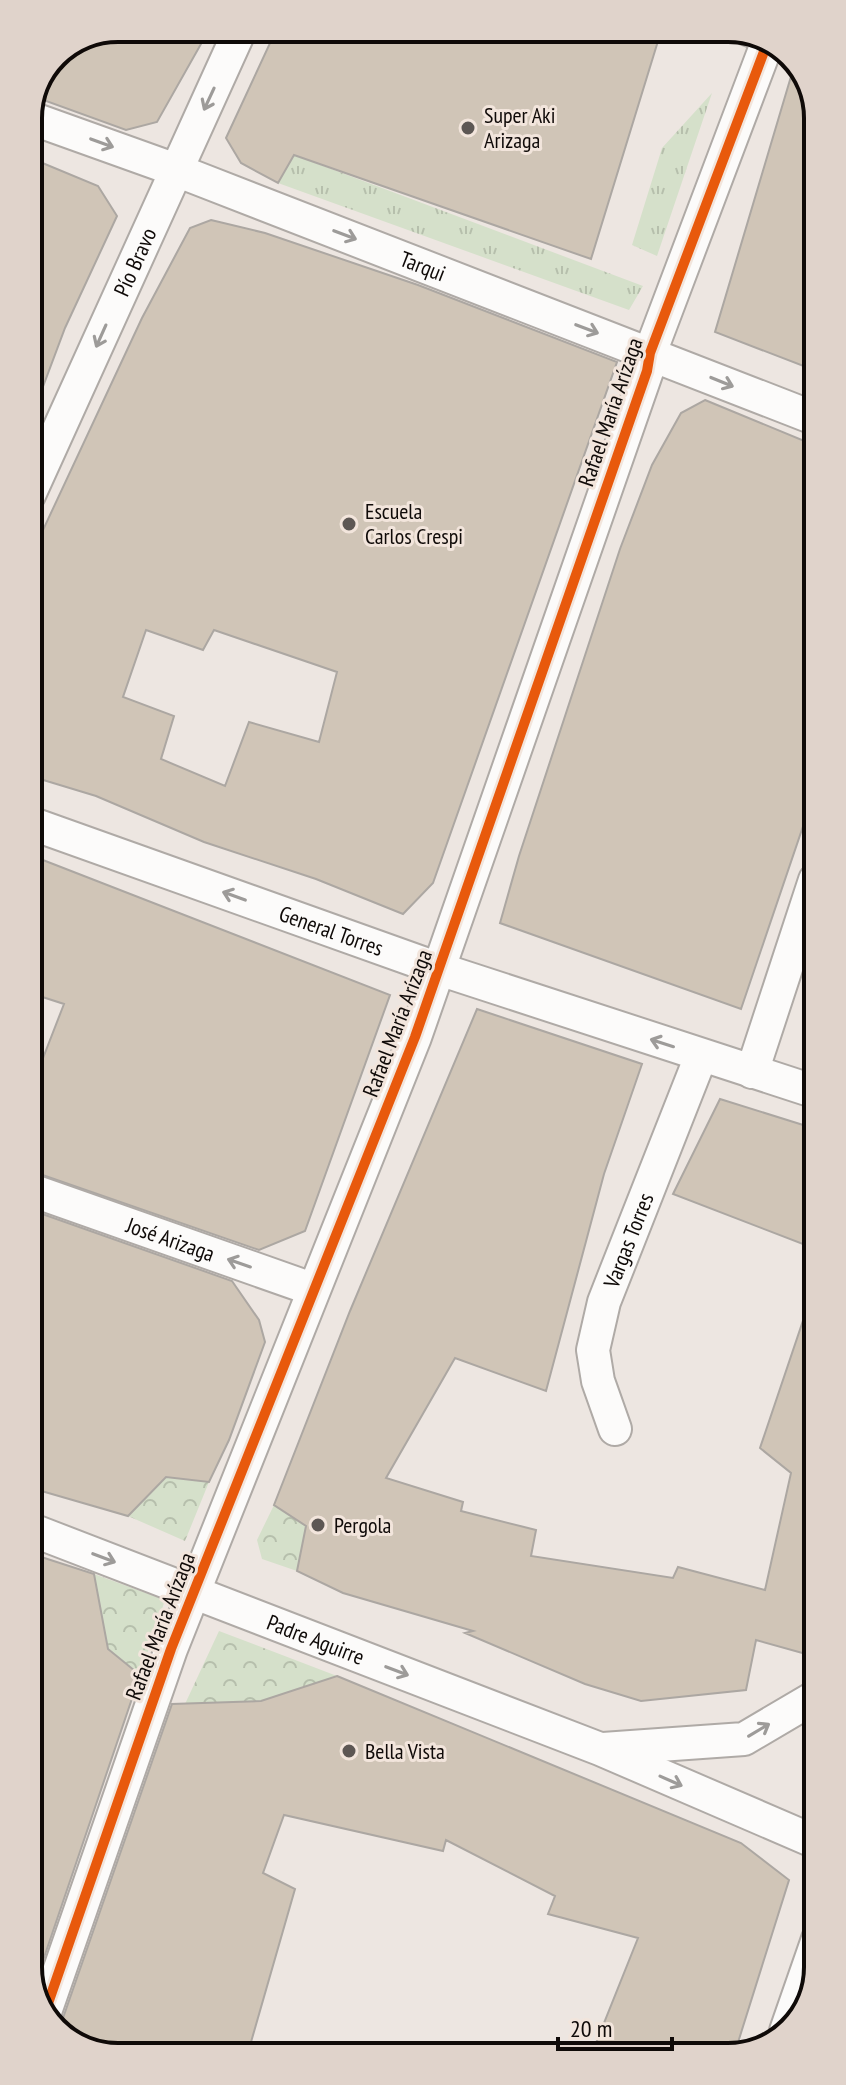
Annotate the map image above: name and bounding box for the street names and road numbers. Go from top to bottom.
street label: Pío Bravo [107,223,162,301]
street label: Tarqui [396,244,450,287]
street label: Rafael María Arízaga [571,334,649,490]
street label: General Torres [276,899,387,962]
street label: Rafael María Arízaga [356,945,438,1101]
street label: Vargas Torres [597,1189,660,1293]
street label: José Arizaga [122,1210,218,1268]
street label: Rafael María Arízaga [119,1548,201,1704]
street label: Padre Aguirre [263,1608,368,1671]

